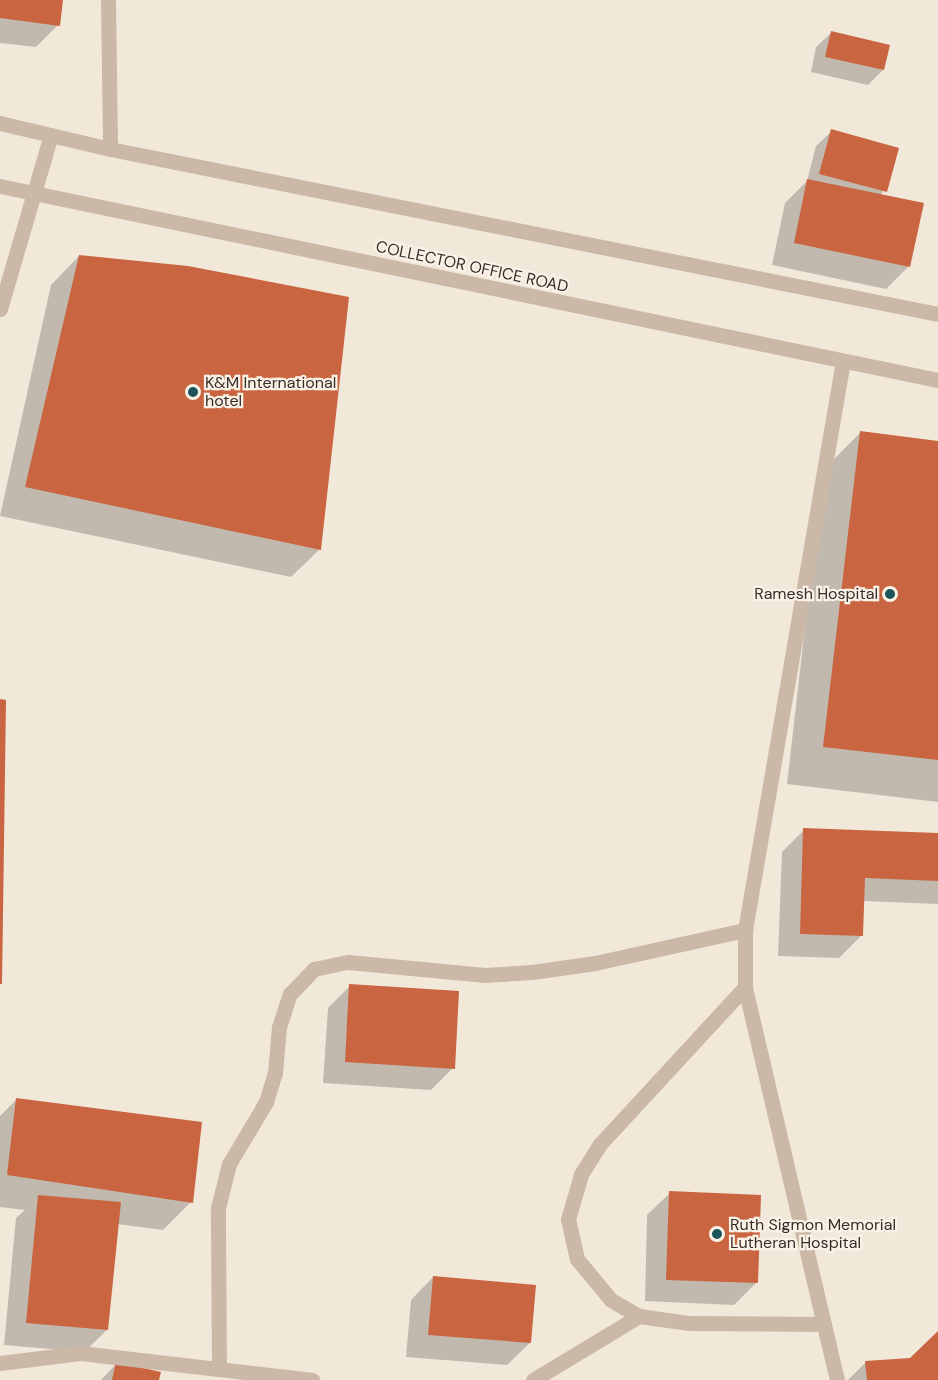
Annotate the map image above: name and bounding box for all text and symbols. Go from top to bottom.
street label: COLLECTOR OFFICE ROAD [374,237,570,297]
place label: K&M International hotel [205,373,336,411]
marker: K&M International hotel [186,385,200,399]
place label: Ramesh Hospital [754,584,878,604]
marker: Ramesh Hospital [883,587,897,601]
place label: Ruth Sigmon Memorial Lutheran Hospital [730,1215,896,1253]
marker: Ruth Sigmon Memorial Lutheran Hospital [708,1225,726,1243]

